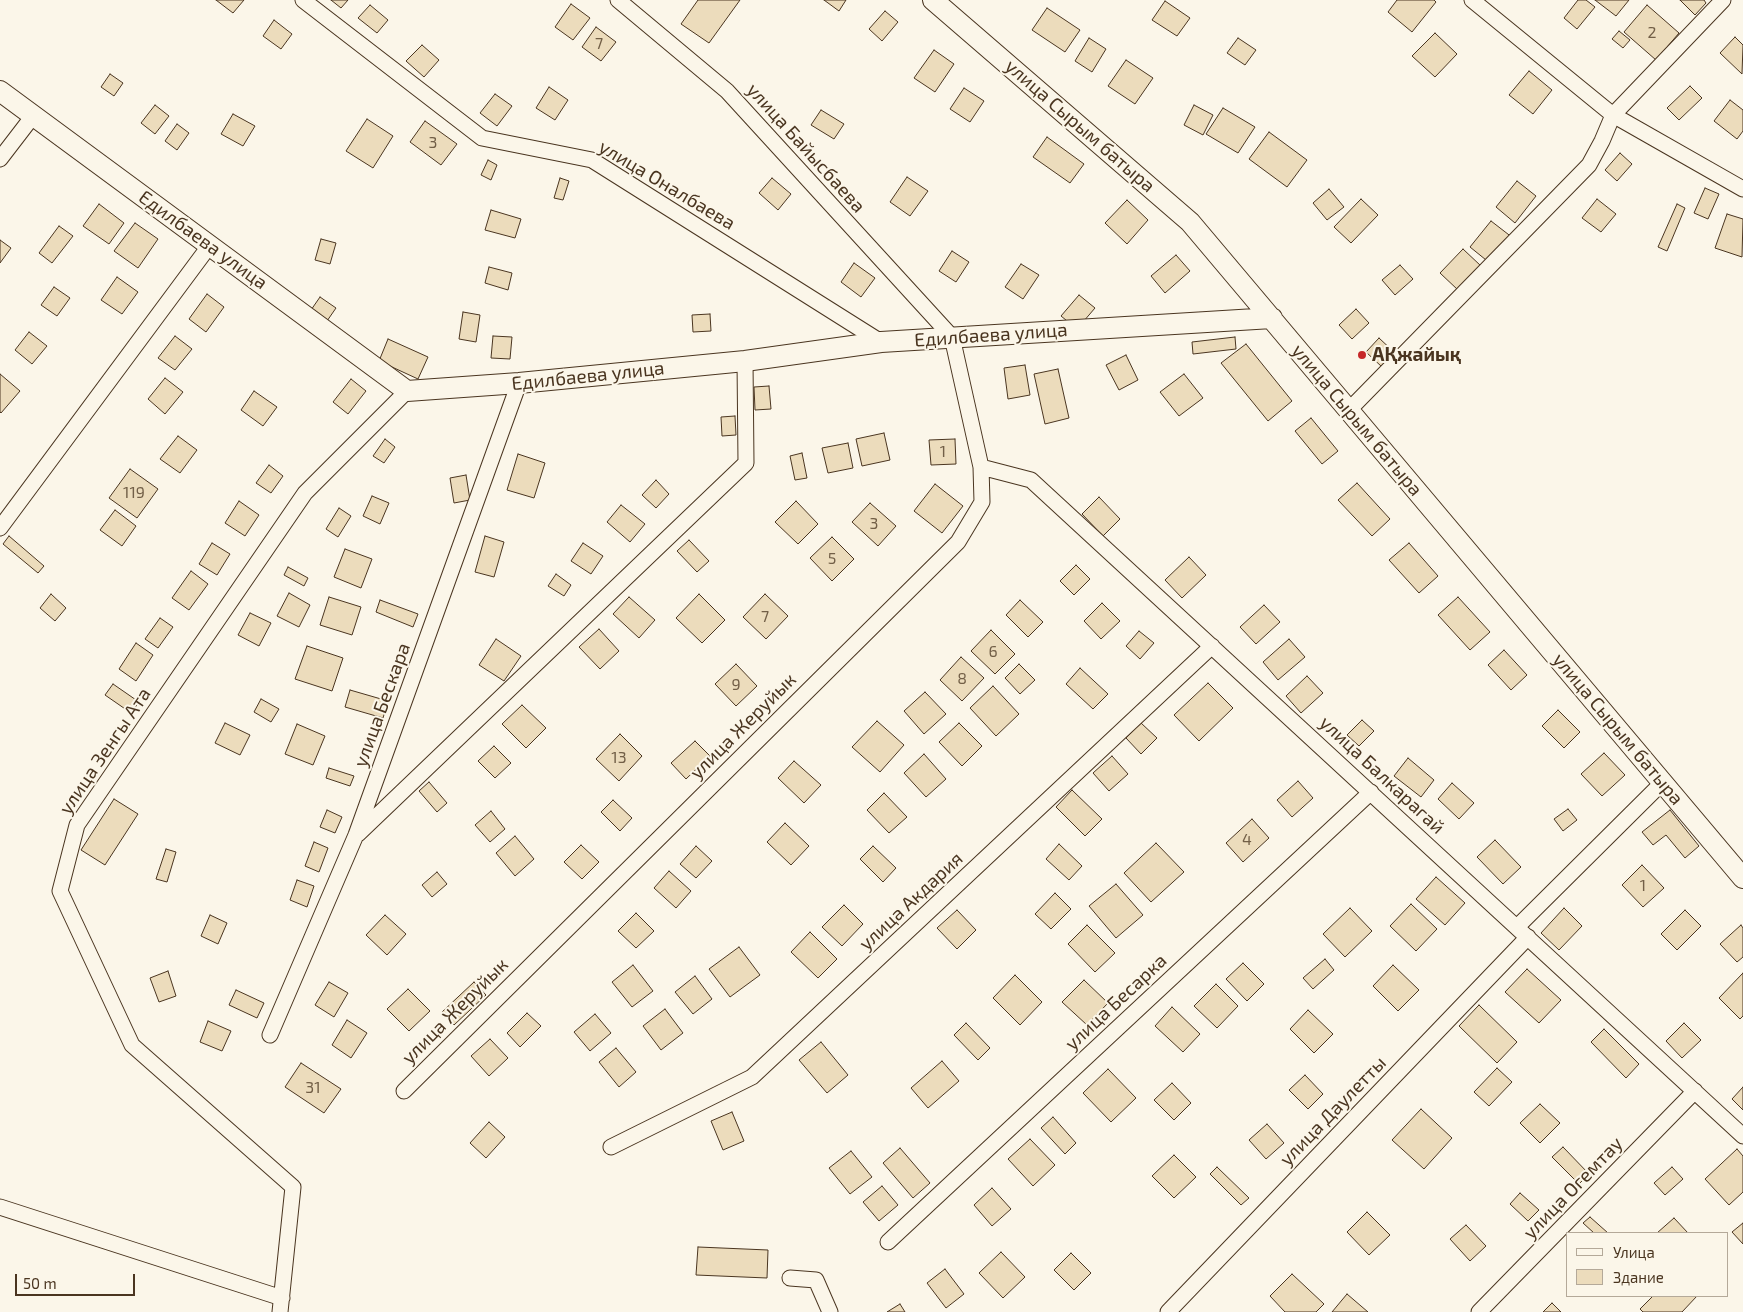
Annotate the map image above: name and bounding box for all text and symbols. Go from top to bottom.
house number: 2 [1648,23,1656,43]
house number: 7 [595,34,603,54]
street label: улица Сырым батыра [1000,55,1160,197]
street label: улица Байысбаева [742,79,870,217]
house number: 3 [429,133,437,153]
street label: улица Оналбаева [595,135,739,235]
street label: Едилбаева улица [134,186,272,294]
street label: Едилбаева улица [914,318,1068,352]
street label: улица Сырым батыра [1287,340,1427,500]
place label: АҚжайық [1372,344,1461,366]
marker: АҚжайық [1356,349,1368,361]
street label: Едилбаева улица [510,357,666,395]
house number: 1 [940,442,946,462]
house number: 119 [123,483,145,503]
house number: 3 [870,514,878,534]
house number: 5 [828,549,836,569]
house number: 7 [761,607,769,627]
street label: улица Бескара [349,640,415,770]
house number: 6 [988,642,998,662]
street label: улица Сырым батыра [1548,649,1688,809]
street label: улица Жеруйык [685,668,801,784]
house number: 8 [957,669,967,689]
house number: 9 [731,675,741,695]
street label: улица Зенгы Ата [54,684,156,818]
street label: улица Балкарагай [1315,711,1449,839]
house number: 13 [611,748,627,768]
house number: 4 [1242,830,1252,850]
street label: улица Акдария [854,847,968,955]
house number: 1 [1640,876,1646,896]
street label: улица Бесарка [1060,949,1172,1055]
street label: улица Жеруйык [397,953,513,1069]
street label: улица Даулетты [1275,1052,1391,1170]
house number: 31 [305,1078,321,1098]
street label: улица Огемтау [1519,1132,1627,1244]
legend [1566,1232,1728,1297]
text: Улица [1613,1243,1655,1261]
scale bar [18,1264,138,1296]
text: Здание [1613,1268,1664,1286]
text: 50 m [23,1274,57,1292]

